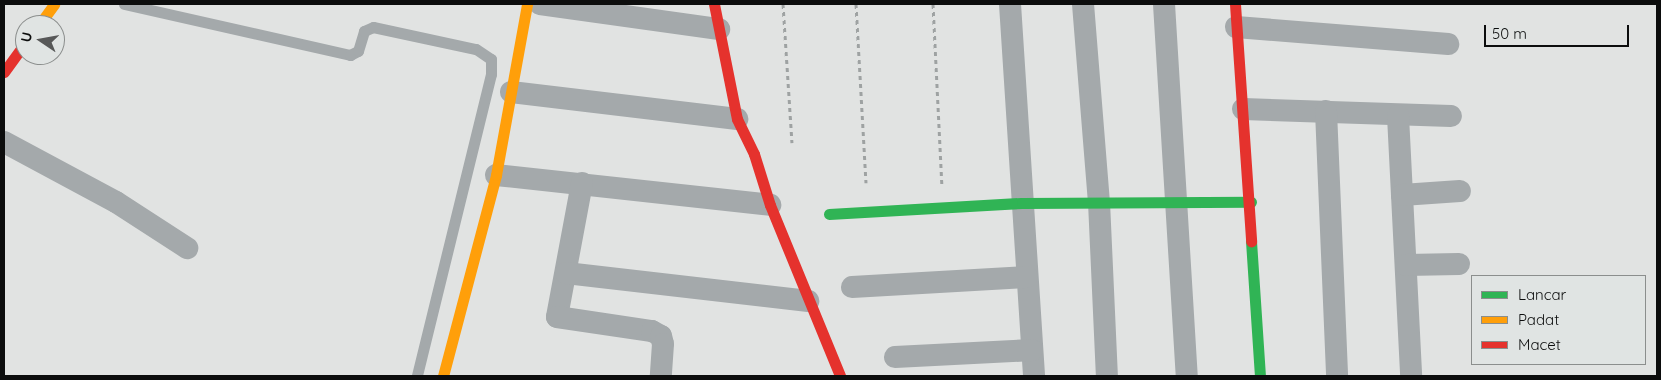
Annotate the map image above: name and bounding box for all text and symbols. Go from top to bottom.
north arrow [15,15,65,65]
scale bar [1486,15,1631,47]
text: 50 m [1492,24,1527,43]
text: U [16,30,36,44]
legend [1471,275,1646,365]
text: Lancar [1518,285,1566,304]
text: Padat [1518,310,1559,329]
text: Macet [1518,335,1561,354]

